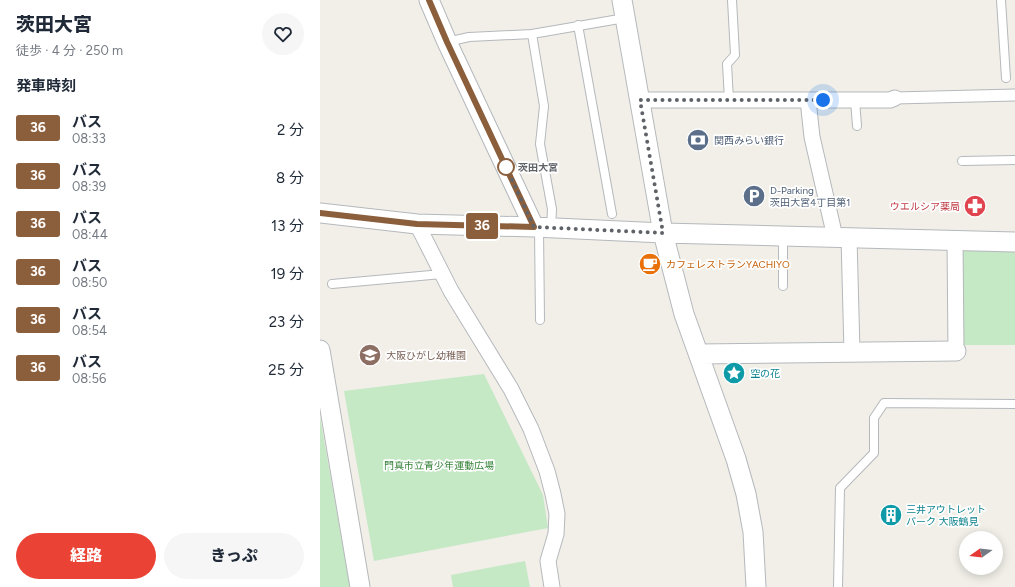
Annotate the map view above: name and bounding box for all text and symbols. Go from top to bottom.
text: 茨田大宮 [16,13,92,36]
button: heart [262,13,304,55]
text: 徒歩 · 4 分 · 250 m [16,43,123,58]
text: 発車時刻 [16,77,76,95]
your location [813,90,833,110]
text: バス [72,113,102,131]
text: 36 [30,119,46,136]
text: 2 分 [277,121,304,139]
bank icon: 関西みらい銀行 [685,127,711,153]
text: 08:33 [72,131,106,146]
place label: 関西みらい銀行 [714,134,784,147]
marker: 茨田大宮 [497,158,515,176]
text: バス [72,161,102,179]
place label: 茨田大宮 [518,161,558,174]
text: 36 [30,167,46,184]
text: 8 分 [276,169,304,187]
text: 08:39 [72,179,106,194]
parking icon: D-Parking 茨田大宮4丁目第1 [741,183,767,209]
place label: D-Parking 茨田大宮4丁目第1 [770,184,850,209]
pharmacy icon: ウエルシア薬局 [962,193,988,219]
place label: ウエルシア薬局 [890,200,960,213]
text: バス [72,209,102,227]
line badge: 36 [464,213,500,239]
text: 36 [30,215,46,232]
text: 13 分 [271,217,304,235]
text: 36 [474,217,490,234]
text: 08:44 [72,227,108,242]
cafe icon: カフェレストランYACHIYO [637,251,663,277]
text: バス [72,257,102,275]
place label: カフェレストランYACHIYO [666,258,790,271]
text: 36 [30,263,46,280]
text: 19 分 [271,265,304,283]
text: 08:50 [72,275,107,290]
text: バス [72,305,102,323]
text: 36 [30,311,46,328]
text: 23 分 [269,313,304,331]
text: 08:54 [72,323,107,338]
school or university icon: 大阪ひがし幼稚園 [357,342,383,368]
place label: 大阪ひがし幼稚園 [386,349,466,362]
text: バス [72,353,102,371]
text: 36 [30,359,46,376]
place icon: 空の花 [721,360,747,386]
text: 25 分 [268,361,304,379]
place label: 空の花 [750,367,780,380]
text: 08:56 [72,371,106,386]
park label: 門真市立青少年運動広場 [384,459,494,472]
building icon: 三井アウトレット パーク 大阪鶴見 [878,502,904,528]
place label: 三井アウトレット パーク 大阪鶴見 [906,503,986,528]
north arrow [959,531,1003,575]
map controls [959,531,1003,575]
button: 経路 [16,533,156,579]
button: きっぷ [164,533,304,579]

